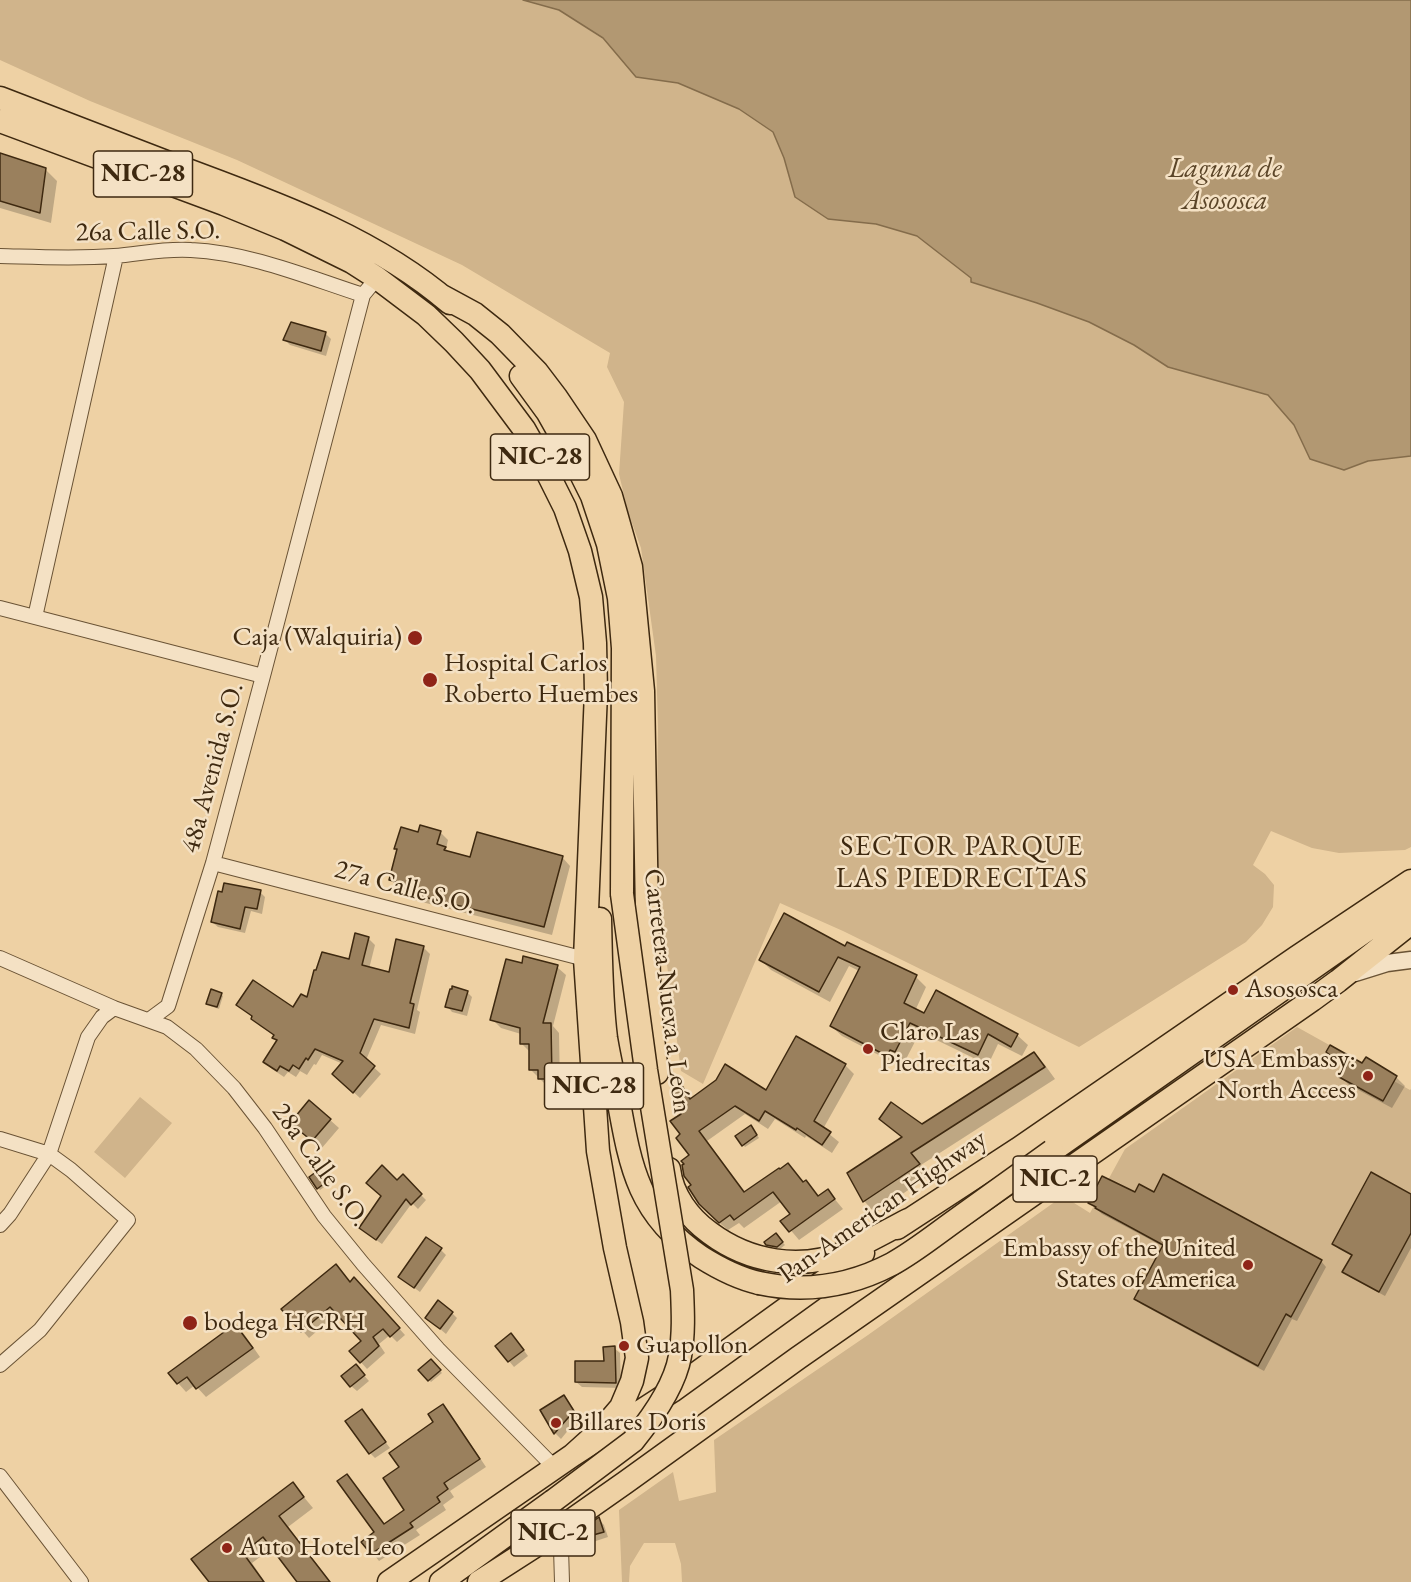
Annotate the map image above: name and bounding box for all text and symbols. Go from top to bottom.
road number: NIC-28 [94,151,192,197]
water label: Laguna de Asososca [1168,152,1282,218]
street label: 26a Calle S.O. [75,215,221,249]
road number: NIC-28 [490,434,590,480]
place label: Caja (Walquiria) [232,622,402,654]
marker: Caja (Walquiria) [406,629,424,647]
place label: Hospital Carlos Roberto Huembes [444,648,638,711]
marker: Hospital Carlos Roberto Huembes [421,671,439,689]
street label: 48a Avenida S.O. [175,679,251,857]
district label: SECTOR PARQUE LAS PIEDRECITAS [836,830,1088,896]
street label: 27a Calle S.O. [331,854,479,922]
street label: Carretera Nueva a León [636,867,698,1115]
place label: Asososca [1245,974,1338,1006]
marker: Asososca [1226,983,1240,997]
place label: Claro Las Piedrecitas [880,1017,990,1080]
marker: Claro Las Piedrecitas [861,1042,875,1056]
place label: USA Embassy: North Access [1203,1044,1356,1107]
road number: NIC-28 [544,1063,644,1109]
marker: USA Embassy: North Access [1361,1069,1375,1083]
street label: 28a Calle S.O. [264,1097,376,1233]
street label: Pan-American Highway [773,1123,993,1291]
road number: NIC-2 [1013,1156,1097,1202]
place label: Embassy of the United States of America [1002,1233,1236,1296]
marker: Embassy of the United States of America [1241,1258,1255,1272]
place label: bodega HCRH [204,1307,366,1339]
marker: bodega HCRH [181,1314,199,1332]
place label: Guapollon [636,1330,748,1362]
marker: Guapollon [617,1339,631,1353]
place label: Billares Doris [568,1407,706,1439]
marker: Billares Doris [549,1416,563,1430]
road number: NIC-2 [511,1510,595,1556]
place label: Auto Hotel Leo [239,1532,405,1564]
marker: Auto Hotel Leo [220,1541,234,1555]

